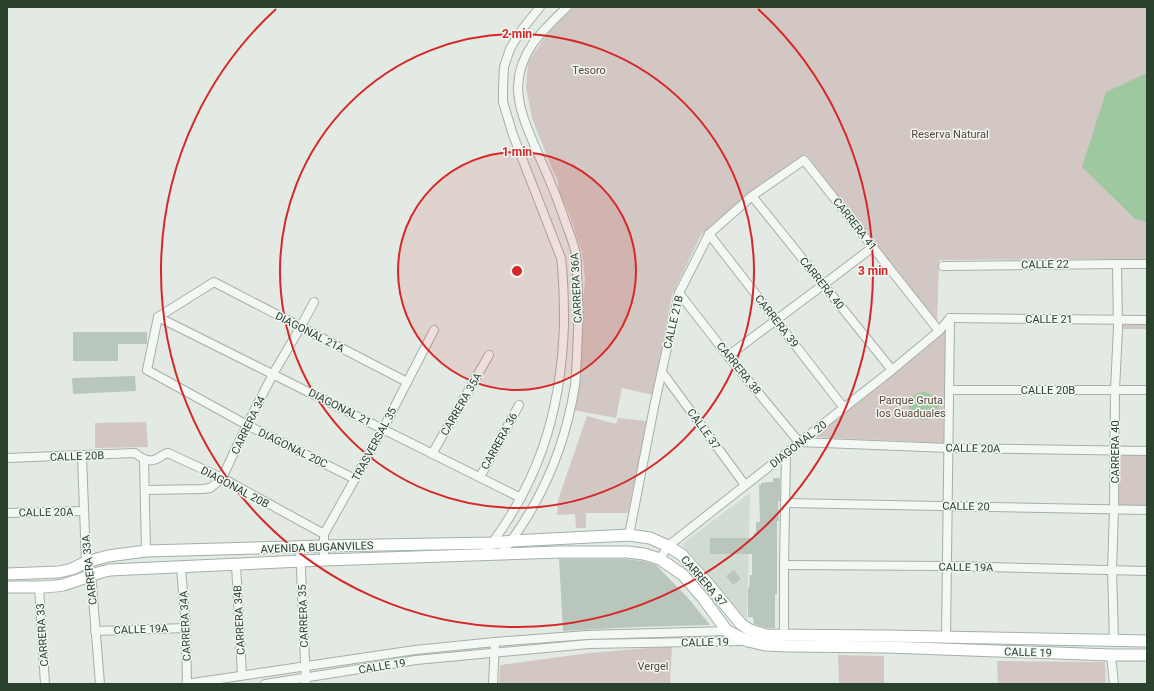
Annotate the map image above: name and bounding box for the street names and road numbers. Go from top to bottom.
street label: CARRERA 41 [830,195,879,253]
street label: CARRERA 36A [568,252,585,323]
street label: CARRERA 40 [797,255,847,312]
street label: CALLE 22 [1021,258,1069,271]
street label: CARRERA 39 [752,292,801,350]
street label: CALLE 21B [661,294,686,350]
street label: DIAGONAL 21A [273,309,347,356]
street label: CALLE 21 [1025,313,1073,326]
street label: CARRERA 38 [714,340,764,397]
street label: CARRERA 35A [438,370,485,438]
street label: CALLE 20B [1021,384,1075,397]
street label: DIAGONAL 21 [306,386,373,429]
street label: CARRERA 34 [229,394,268,456]
street label: TRASVERSAL 35 [349,405,399,483]
street label: CALLE 37 [684,406,723,452]
street label: CARRERA 36 [478,410,520,472]
street label: DIAGONAL 20 [767,418,829,471]
street label: CARRERA 40 [1109,420,1122,484]
street label: DIAGONAL 20C [256,426,330,471]
street label: CALLE 20A [946,442,1001,455]
street label: CALLE 20B [50,449,105,464]
street label: DIAGONAL 20B [198,464,271,511]
street label: CALLE 20 [942,500,990,513]
street label: CALLE 20A [19,506,74,519]
street label: CARRERA 33A [79,533,100,606]
street label: AVENIDA BUGANVILES [260,539,374,556]
street label: CARRERA 37 [678,553,729,609]
street label: CALLE 19A [939,561,994,574]
street label: CARRERA 35 [296,584,311,648]
street label: CARRERA 34B [231,585,248,655]
street label: CARRERA 34A [177,590,194,661]
street label: CARRERA 33 [34,603,51,667]
street label: CALLE 19A [113,622,169,637]
street label: CALLE 19 [681,636,729,649]
street label: CALLE 19 [1004,645,1052,660]
street label: CALLE 19 [358,656,407,677]

